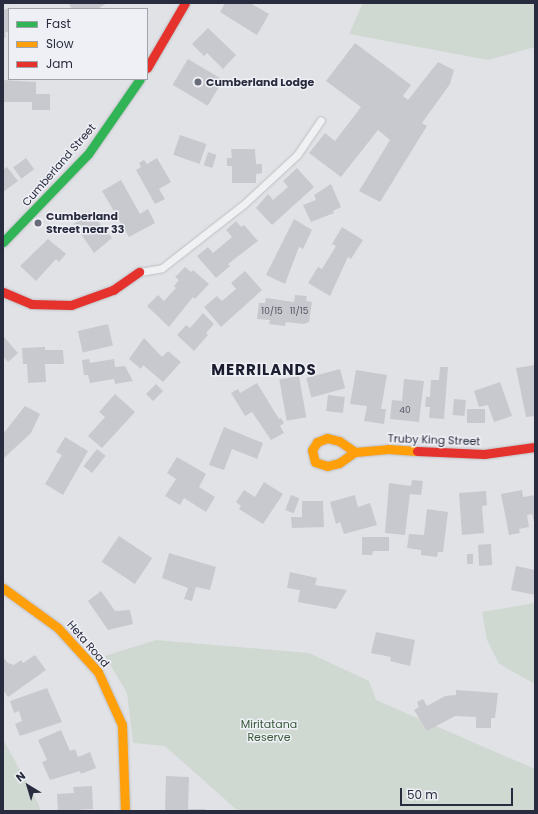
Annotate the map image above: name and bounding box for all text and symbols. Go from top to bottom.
legend [8,8,148,80]
text: Fast [46,15,71,32]
text: Slow [46,35,74,52]
text: Jam [46,55,73,72]
place label: Cumberland Lodge [206,75,314,89]
marker: Cumberland Lodge [193,77,203,87]
street label: Cumberland Street [20,121,98,209]
place label: Cumberland Street near 33 [46,210,124,236]
marker: Cumberland Street near 33 [33,218,43,228]
house number: 10/15 [261,306,283,316]
house number: 11/15 [290,306,308,316]
district label: MERRILANDS [211,361,317,379]
house number: 40 [399,405,411,415]
street label: Truby King Street [388,432,480,448]
street label: Heta Road [64,618,112,670]
park label: Miritatana Reserve [241,718,297,744]
north arrow [8,766,48,806]
text: N [12,768,29,785]
scale bar [402,780,515,806]
text: 50 m [407,786,438,803]

